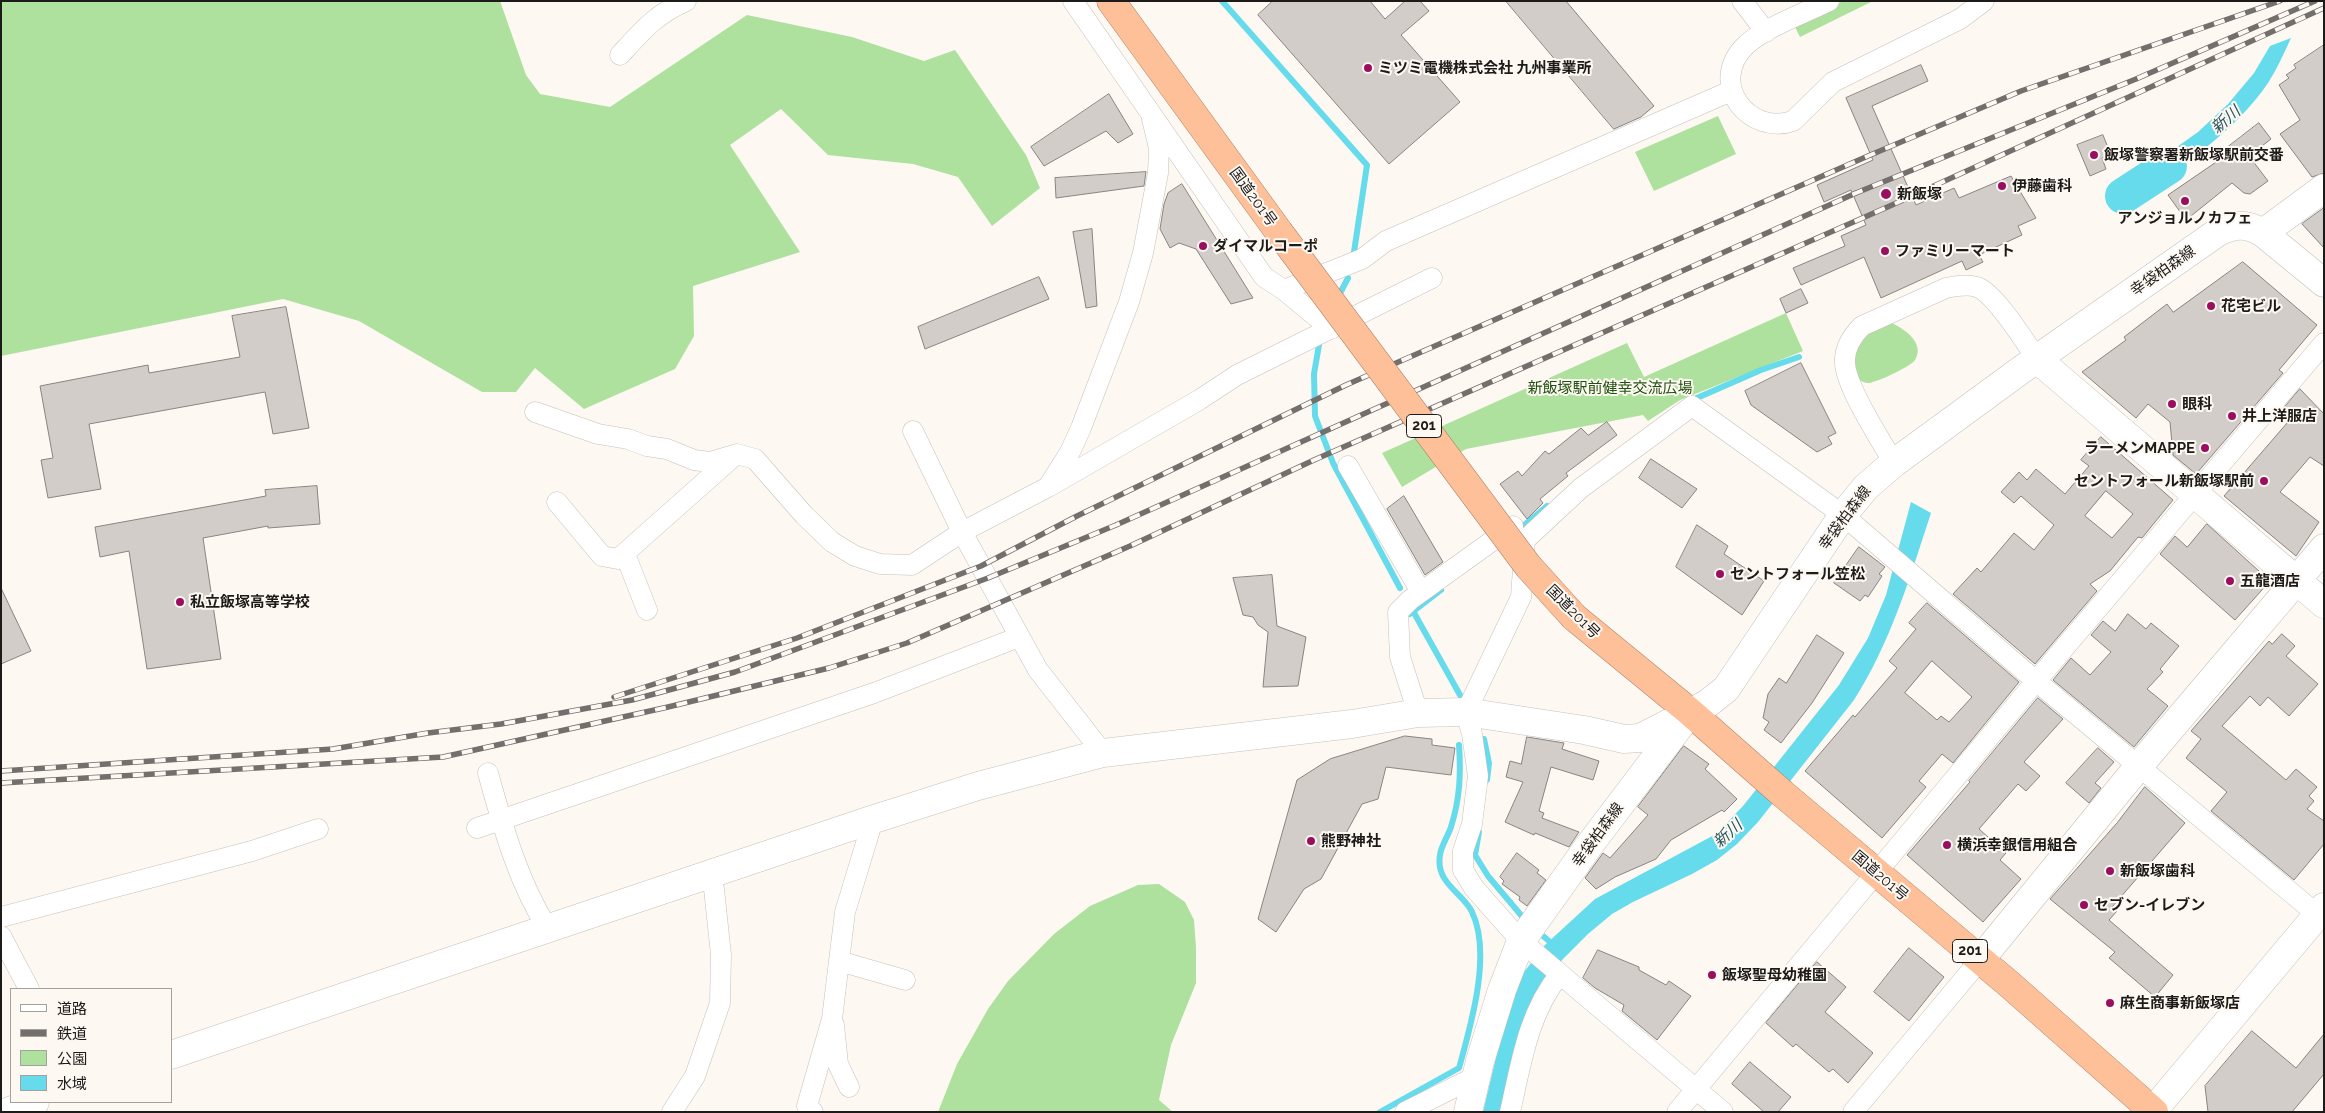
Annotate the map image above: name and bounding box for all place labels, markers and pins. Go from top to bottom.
place label: ミツミ電機株式会社 九州事業所 [1378,59,1592,77]
marker: ミツミ電機株式会社 九州事業所 [1362,62,1374,74]
place label: 飯塚警察署新飯塚駅前交番 [2104,146,2284,164]
marker: 飯塚警察署新飯塚駅前交番 [2088,149,2100,161]
place label: 伊藤歯科 [2012,177,2072,195]
marker: 伊藤歯科 [1996,180,2008,192]
place label: 新飯塚 [1897,185,1942,203]
marker: 新飯塚 [1879,187,1893,201]
marker: アンジョルノカフェ [2179,195,2191,207]
place label: アンジョルノカフェ [2118,209,2252,227]
place label: ダイマルコーポ [1213,237,1318,255]
marker: ダイマルコーポ [1197,240,1209,252]
place label: ファミリーマート [1895,242,2015,260]
marker: ファミリーマート [1879,245,1891,257]
place label: 花宅ビル [2221,297,2281,315]
marker: 花宅ビル [2205,300,2217,312]
place label: 眼科 [2182,395,2212,413]
marker: 眼科 [2166,398,2178,410]
place label: 井上洋服店 [2242,407,2317,425]
marker: 井上洋服店 [2226,410,2238,422]
place label: ラーメンMAPPE [2084,439,2195,457]
marker: ラーメンMAPPE [2199,442,2211,454]
place label: セントフォール新飯塚駅前 [2074,472,2254,490]
marker: セントフォール新飯塚駅前 [2258,475,2270,487]
place label: セントフォール笠松 [1730,565,1865,583]
marker: セントフォール笠松 [1714,568,1726,580]
place label: 五龍酒店 [2240,572,2300,590]
marker: 五龍酒店 [2224,575,2236,587]
place label: 私立飯塚高等学校 [190,593,310,611]
marker: 私立飯塚高等学校 [174,596,186,608]
place label: 熊野神社 [1321,832,1381,850]
marker: 熊野神社 [1305,835,1317,847]
place label: 横浜幸銀信用組合 [1957,836,2077,854]
marker: 横浜幸銀信用組合 [1941,839,1953,851]
place label: 新飯塚歯科 [2120,862,2195,880]
marker: 新飯塚歯科 [2104,865,2116,877]
place label: セブン-イレブン [2094,896,2205,914]
marker: セブン-イレブン [2078,899,2090,911]
place label: 飯塚聖母幼稚園 [1722,966,1827,984]
marker: 飯塚聖母幼稚園 [1706,969,1718,981]
place label: 麻生商事新飯塚店 [2120,994,2240,1012]
marker: 麻生商事新飯塚店 [2104,997,2116,1009]

